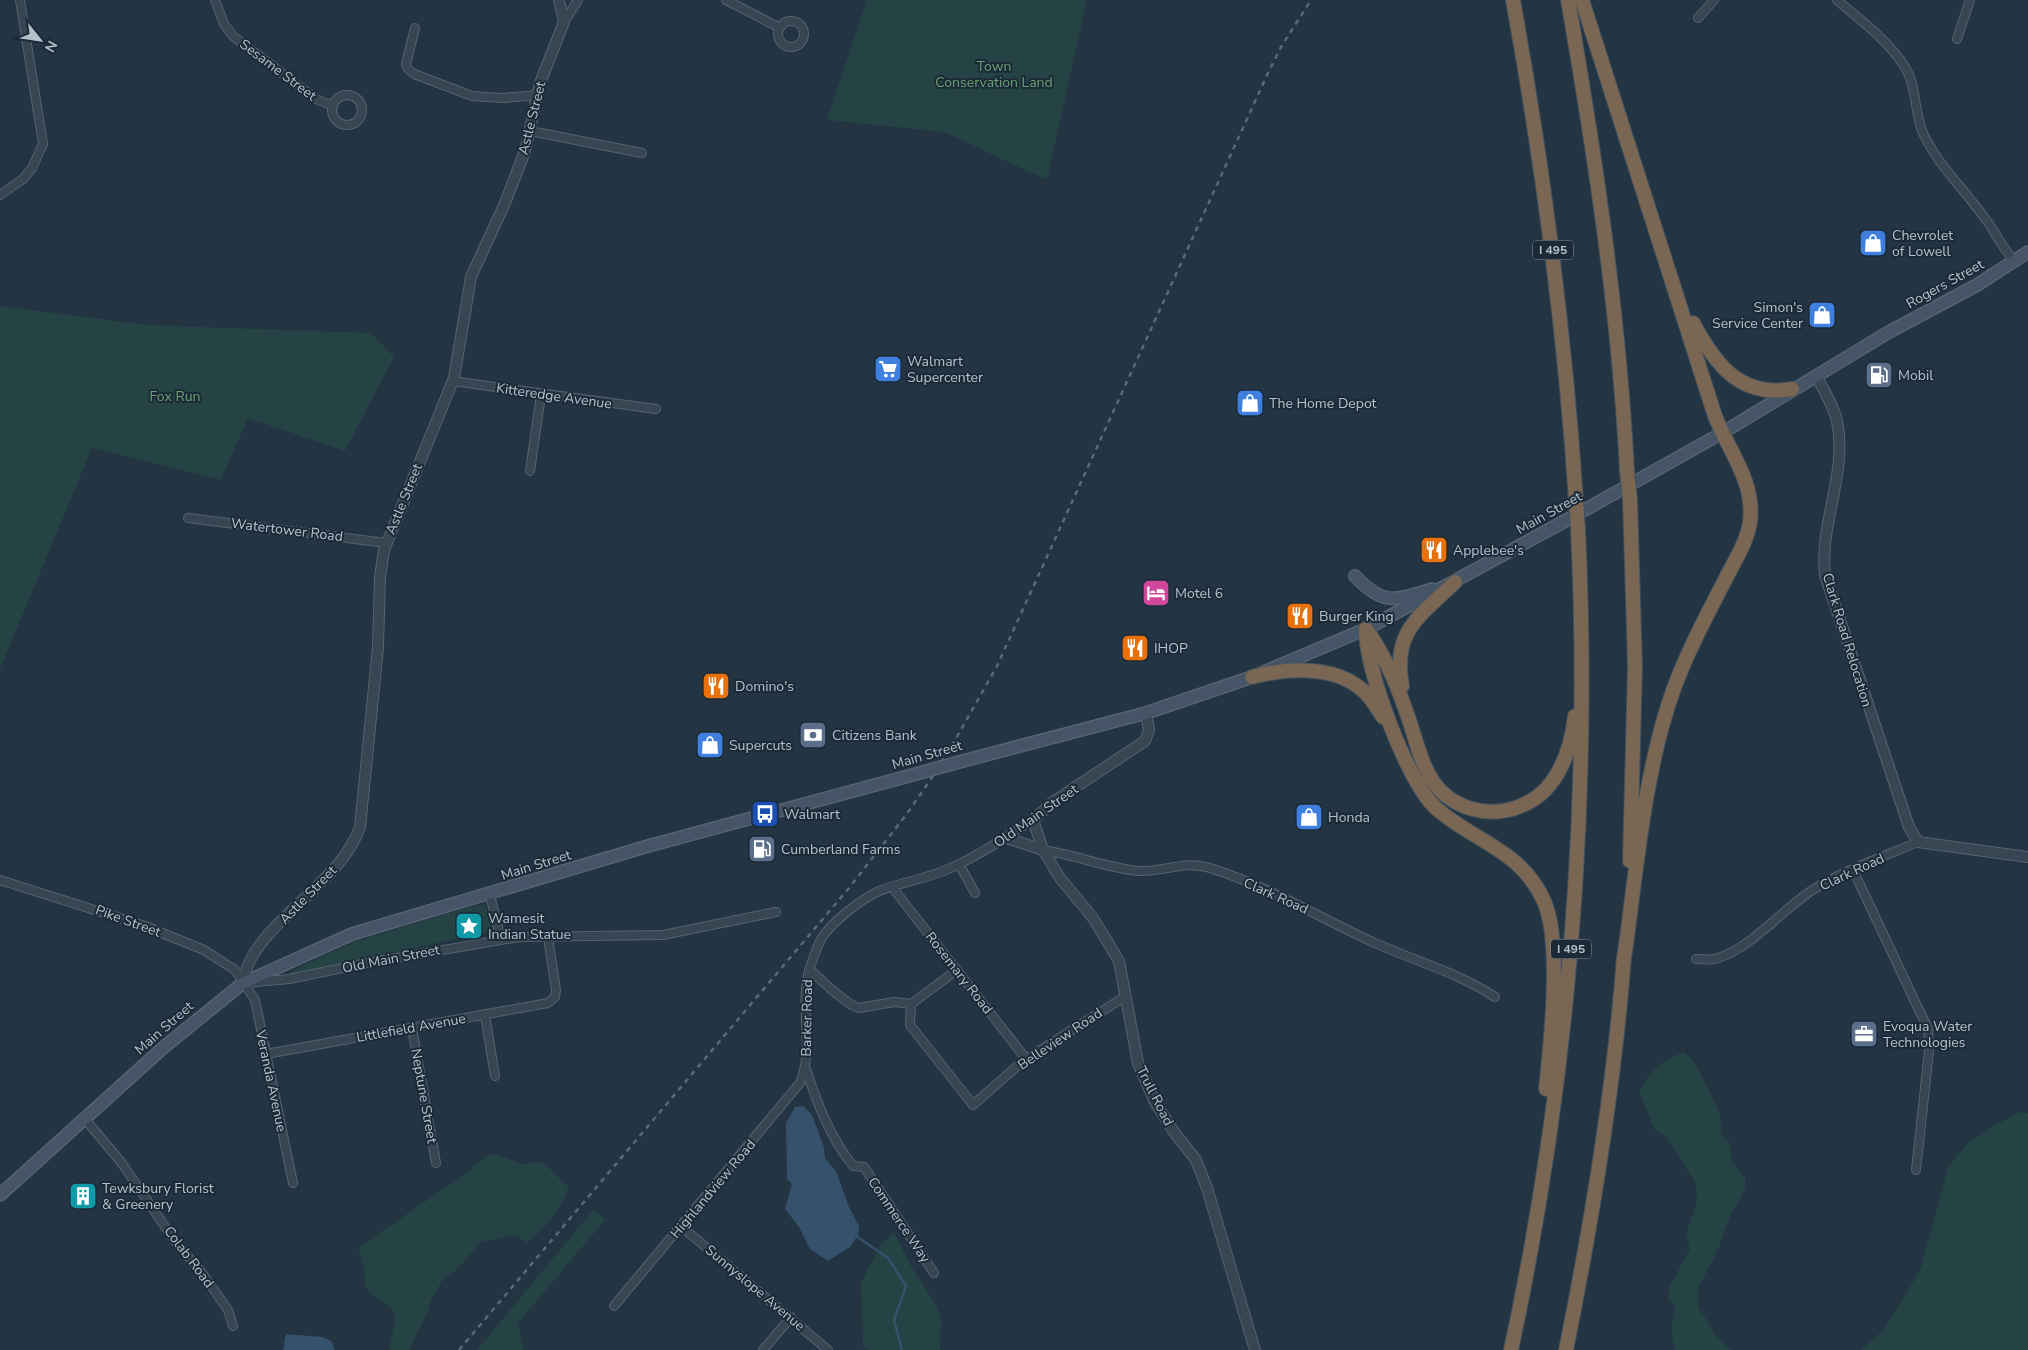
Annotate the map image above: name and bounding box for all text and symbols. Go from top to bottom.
north arrow [15,15,65,65]
street label: Sesame Street [236,35,320,105]
text: N [40,37,62,56]
park label: Town Conservation Land [935,57,1053,92]
street label: Astle Street [514,79,550,157]
place label: Chevrolet of Lowell [1892,226,1953,261]
shop icon: Chevrolet of Lowell [1858,228,1888,258]
road number: I 495 [1533,240,1573,260]
street label: Rogers Street [1903,255,1987,313]
place label: Simon's Service Center [1712,298,1803,333]
shop icon: Simon's Service Center [1807,300,1837,330]
place label: Walmart Supercenter [907,352,983,387]
supermarket icon: Walmart Supercenter [873,354,903,384]
fuel station icon: Mobil [1864,360,1894,390]
place label: Mobil [1898,366,1934,385]
street label: Kitteredge Avenue [495,378,613,414]
park label: Fox Run [149,387,201,406]
shop icon: The Home Depot [1235,388,1265,418]
place label: The Home Depot [1269,394,1377,413]
street label: Astle Street [381,461,427,537]
street label: Main Street [1513,487,1585,539]
street label: Watertower Road [230,514,344,546]
restaurant icon: Applebee's [1419,535,1449,565]
place label: Applebee's [1453,541,1524,560]
street label: Clark Road Relocation [1818,571,1876,709]
hotel icon: Motel 6 [1141,578,1171,608]
place label: Motel 6 [1175,584,1223,603]
restaurant icon: Burger King [1285,601,1315,631]
place label: Burger King [1319,607,1394,626]
restaurant icon: IHOP [1120,633,1150,663]
place label: IHOP [1154,639,1188,658]
restaurant icon: Domino's [701,671,731,701]
place label: Domino's [735,677,794,696]
bank icon: Citizens Bank [798,720,828,750]
place label: Citizens Bank [832,726,918,745]
shop icon: Supercuts [695,730,725,760]
place label: Supercuts [729,736,792,755]
street label: Main Street [890,736,965,774]
street label: Old Main Street [990,780,1082,852]
bus stop icon: Walmart [750,799,780,829]
shop icon: Honda [1294,802,1324,832]
place label: Walmart [784,805,840,824]
place label: Honda [1328,808,1370,827]
fuel station icon: Cumberland Farms [747,834,777,864]
place label: Cumberland Farms [781,840,901,859]
street label: Main Street [499,845,573,885]
street label: Clark Road [1817,849,1887,895]
street label: Astle Street [275,861,341,929]
street label: Clark Road [1241,873,1311,919]
street label: Pike Street [93,900,163,942]
place label: Wamesit Indian Statue [488,909,571,944]
place icon: Wamesit Indian Statue [454,911,484,941]
street label: Rosemary Road [921,928,997,1018]
street label: Old Main Street [341,940,441,978]
road number: I 495 [1551,940,1591,959]
street label: Barker Road [797,979,817,1057]
street label: Main Street [130,997,198,1059]
street label: Belleview Road [1014,1004,1106,1074]
street label: Littlefield Avenue [355,1009,467,1047]
place label: Evoqua Water Technologies [1883,1017,1972,1052]
office icon: Evoqua Water Technologies [1849,1019,1879,1049]
street label: Veranda Avenue [251,1027,291,1134]
street label: Neptune Street [406,1047,442,1145]
street label: Trull Road [1132,1063,1178,1129]
street label: Highlandview Road [666,1136,760,1242]
street label: Commerce Way [863,1173,935,1267]
place label: Tewksbury Florist & Greenery [102,1179,214,1214]
building icon: Tewksbury Florist & Greenery [68,1181,98,1211]
street label: Colab Road [160,1222,218,1292]
street label: Sunnyslope Avenue [701,1241,809,1335]

